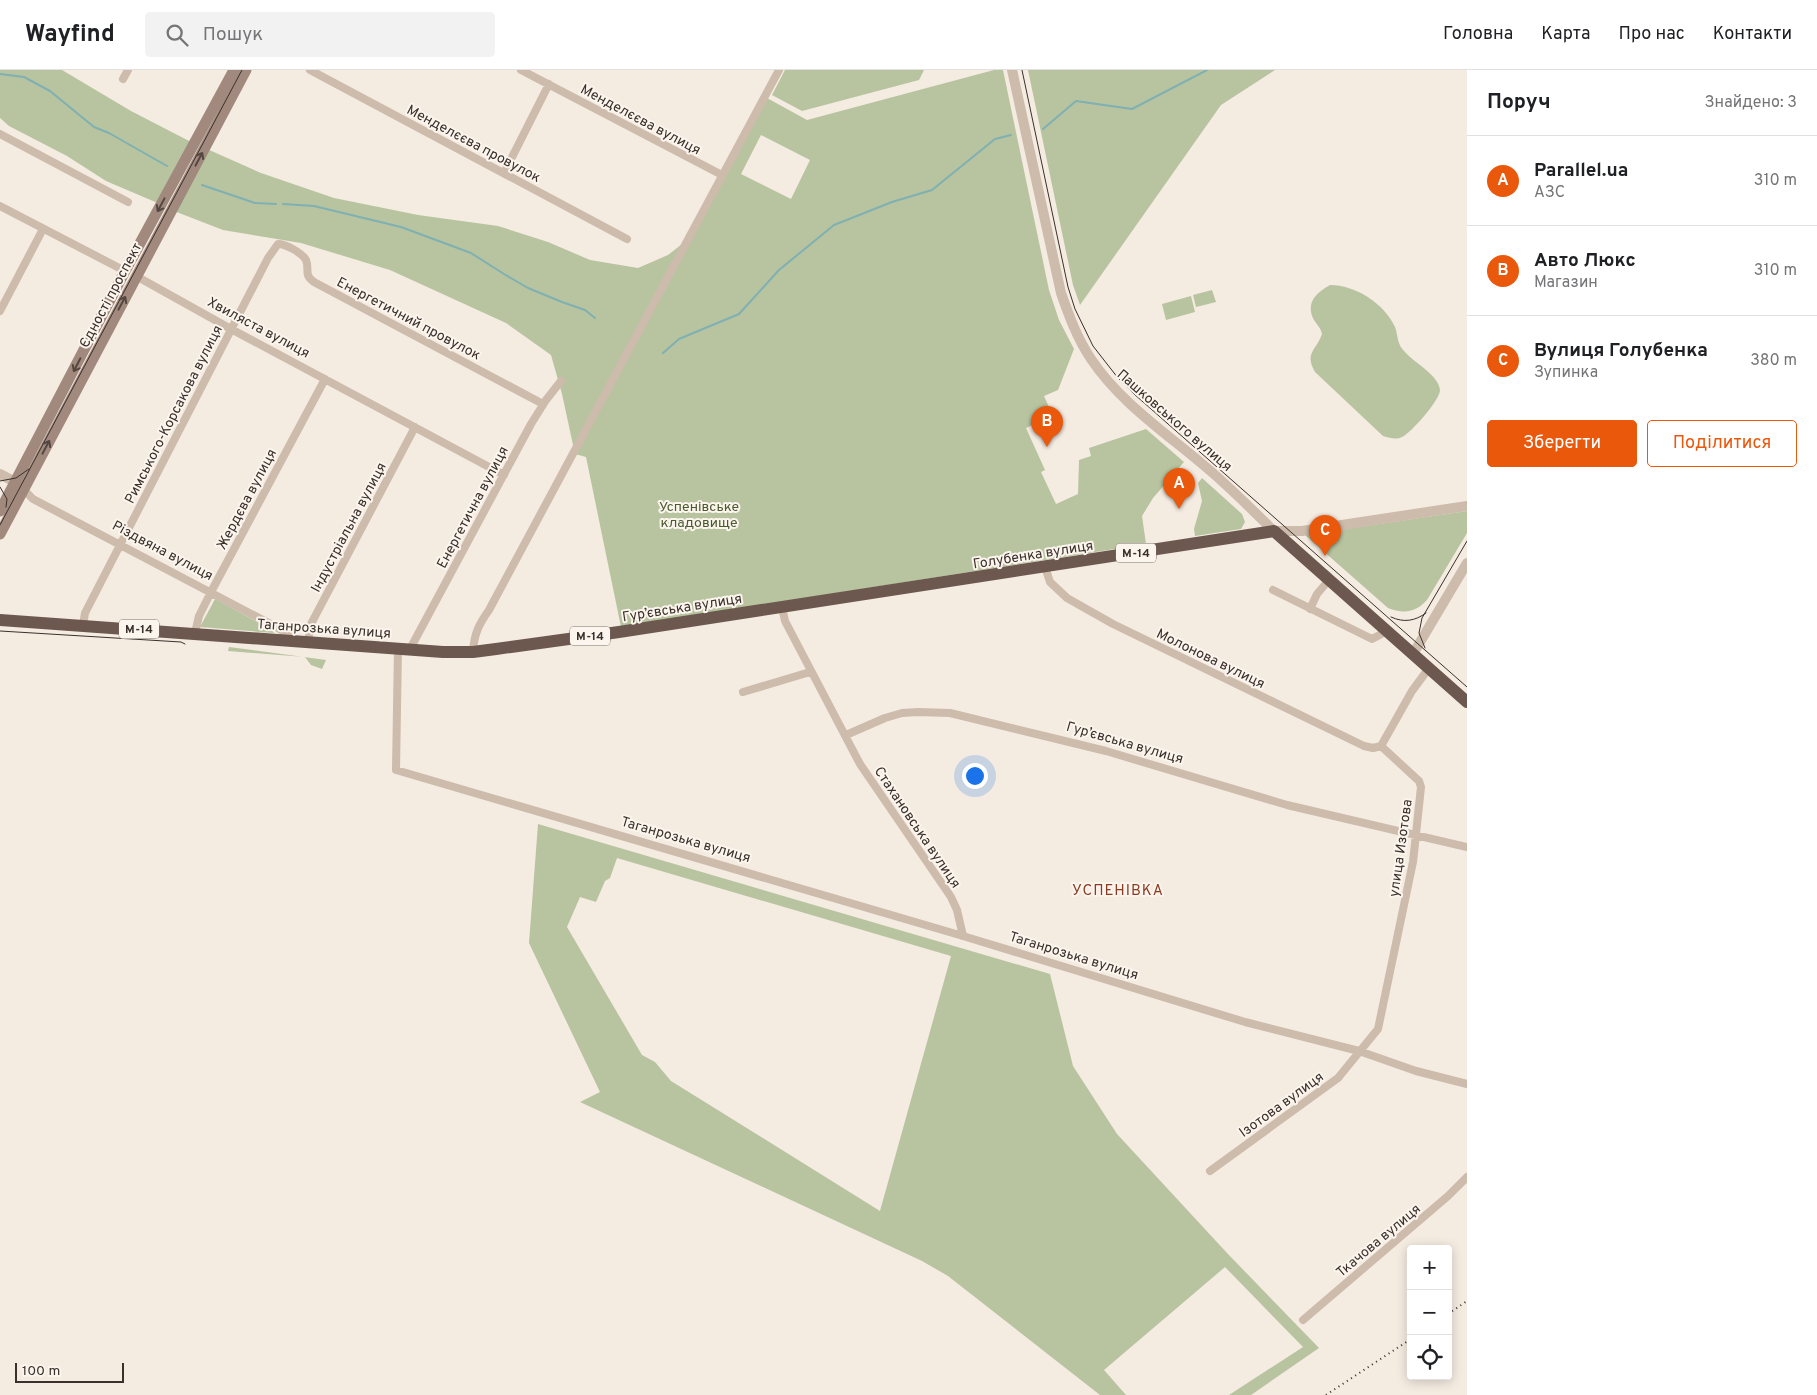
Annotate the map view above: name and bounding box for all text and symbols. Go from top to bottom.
search box [145,12,495,57]
text: Wayfind [25,20,115,50]
icon: search [163,21,191,49]
text: Пошук [203,23,263,47]
text: Головна [1443,23,1513,46]
text: Карта [1541,23,1591,46]
text: Про нас [1619,23,1685,46]
text: Контакти [1713,23,1792,46]
street label: Менделєєва вулиця [577,81,703,159]
text: Поруч [1487,89,1551,116]
text: Знайдено: 3 [1705,93,1797,113]
street label: Менделєєва провулок [403,102,543,187]
one-way arrow [194,152,204,167]
text: Parallel.ua [1534,159,1628,183]
text: A [1497,171,1509,191]
text: 310 m [1754,171,1797,191]
text: АЗС [1534,183,1565,203]
one-way arrow [156,198,166,213]
street label: Єдності проспект [77,240,146,351]
text: Авто Люкс [1534,249,1636,273]
text: B [1497,261,1509,281]
text: 310 m [1754,261,1797,281]
text: Магазин [1534,273,1598,293]
street label: Енергетичний провулок [334,274,483,364]
street label: Хвиляста вулиця [204,294,312,362]
one-way arrow [118,296,128,311]
street label: Римського-Корсакова вулиця [122,323,227,507]
text: Вулиця Голубенка [1534,339,1708,363]
text: C [1498,351,1508,371]
text: 380 m [1750,351,1797,371]
one-way arrow [72,357,82,372]
text: Зупинка [1534,363,1598,383]
street label: Пашковського вулиця [1113,366,1235,476]
pin: B [1031,406,1063,447]
button: Зберегти [1487,420,1637,467]
button: Поділитися [1647,420,1797,467]
one-way arrow [42,440,52,454]
street label: Енергетична вулиця [434,444,513,572]
street label: Жердєва вулиця [214,446,281,553]
street label: Індустріальна вулиця [308,460,391,596]
pin: A [1163,468,1195,509]
park label: Успенівське кладовище [659,499,739,532]
pin: C [1309,515,1341,556]
street label: Різдвяна вулиця [109,518,216,585]
street label: Голубенка вулиця [972,538,1095,573]
road number: М-14 [1116,543,1156,562]
street label: Гур’євська вулиця [621,591,743,626]
street label: Таганрозька вулиця [256,616,391,643]
road number: М-14 [119,620,159,638]
road number: М-14 [570,626,610,646]
street label: Молонова вулиця [1153,626,1267,693]
street label: Гур’євська вулиця [1064,719,1185,768]
your location [962,763,988,789]
street label: Стахановська вулиця [870,764,964,892]
street label: улица Изотова [1386,798,1417,898]
street label: Таганрозька вулиця [619,814,752,867]
district label: УСПЕНІВКА [1072,882,1164,901]
street label: Таганрозька вулиця [1007,929,1140,984]
street label: Ізотова вулиця [1236,1069,1327,1142]
street label: Ткачова вулиця [1333,1201,1425,1281]
map controls [1407,1245,1452,1380]
button: + [1407,1245,1452,1290]
button: − [1407,1290,1452,1335]
button: locate [1407,1335,1452,1380]
scale bar [15,1360,124,1383]
text: 100 m [22,1363,60,1380]

